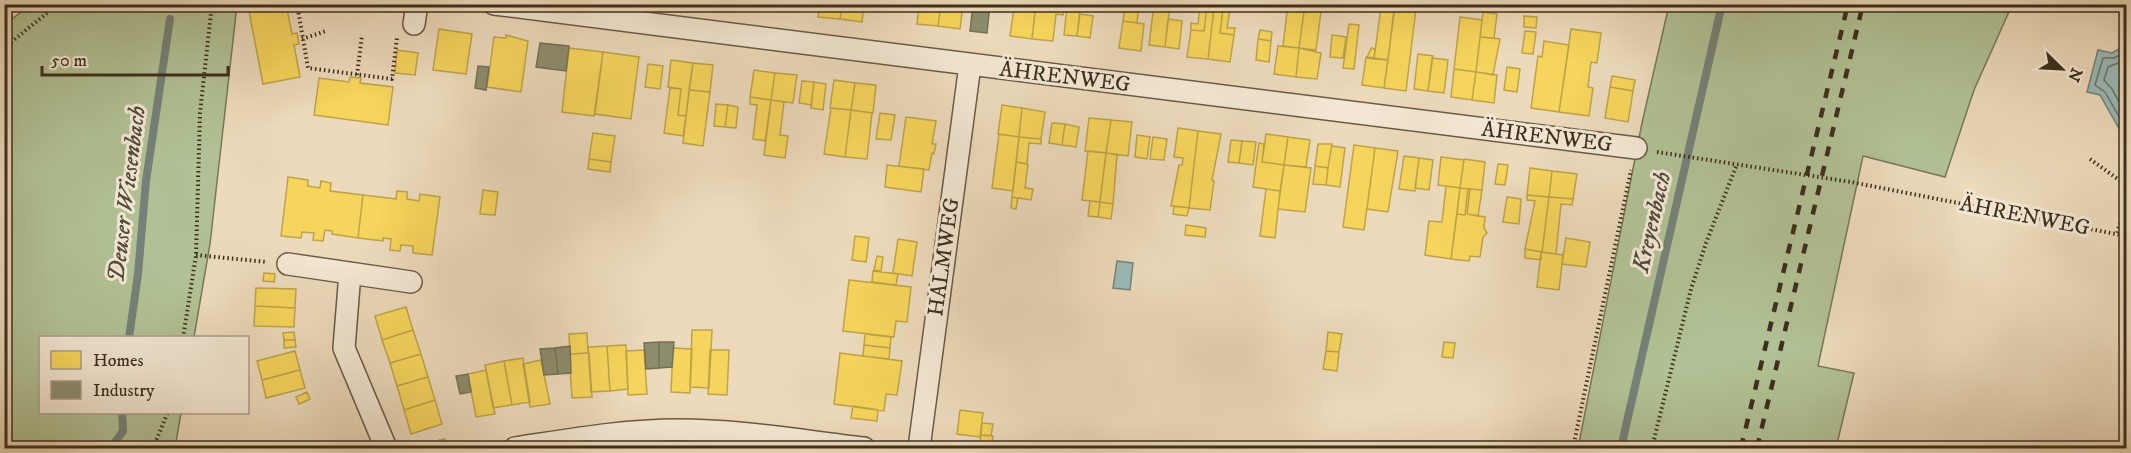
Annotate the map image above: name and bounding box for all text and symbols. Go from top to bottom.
scale bar [42,39,228,77]
north arrow [2032,39,2092,99]
text: 50 m [51,50,87,72]
street label: ÄHRENWEG [998,56,1132,98]
text: N [2063,65,2087,85]
water label: Deuser Wiesenbach [101,104,153,284]
street label: ÄHRENWEG [1480,116,1614,158]
water label: Kreyenbach [1626,168,1678,276]
street label: ÄHRENWEG [1958,190,2092,242]
street label: HALMWEG [922,196,966,318]
legend [39,336,249,414]
text: Homes [93,350,144,372]
text: Industry [93,380,155,402]

